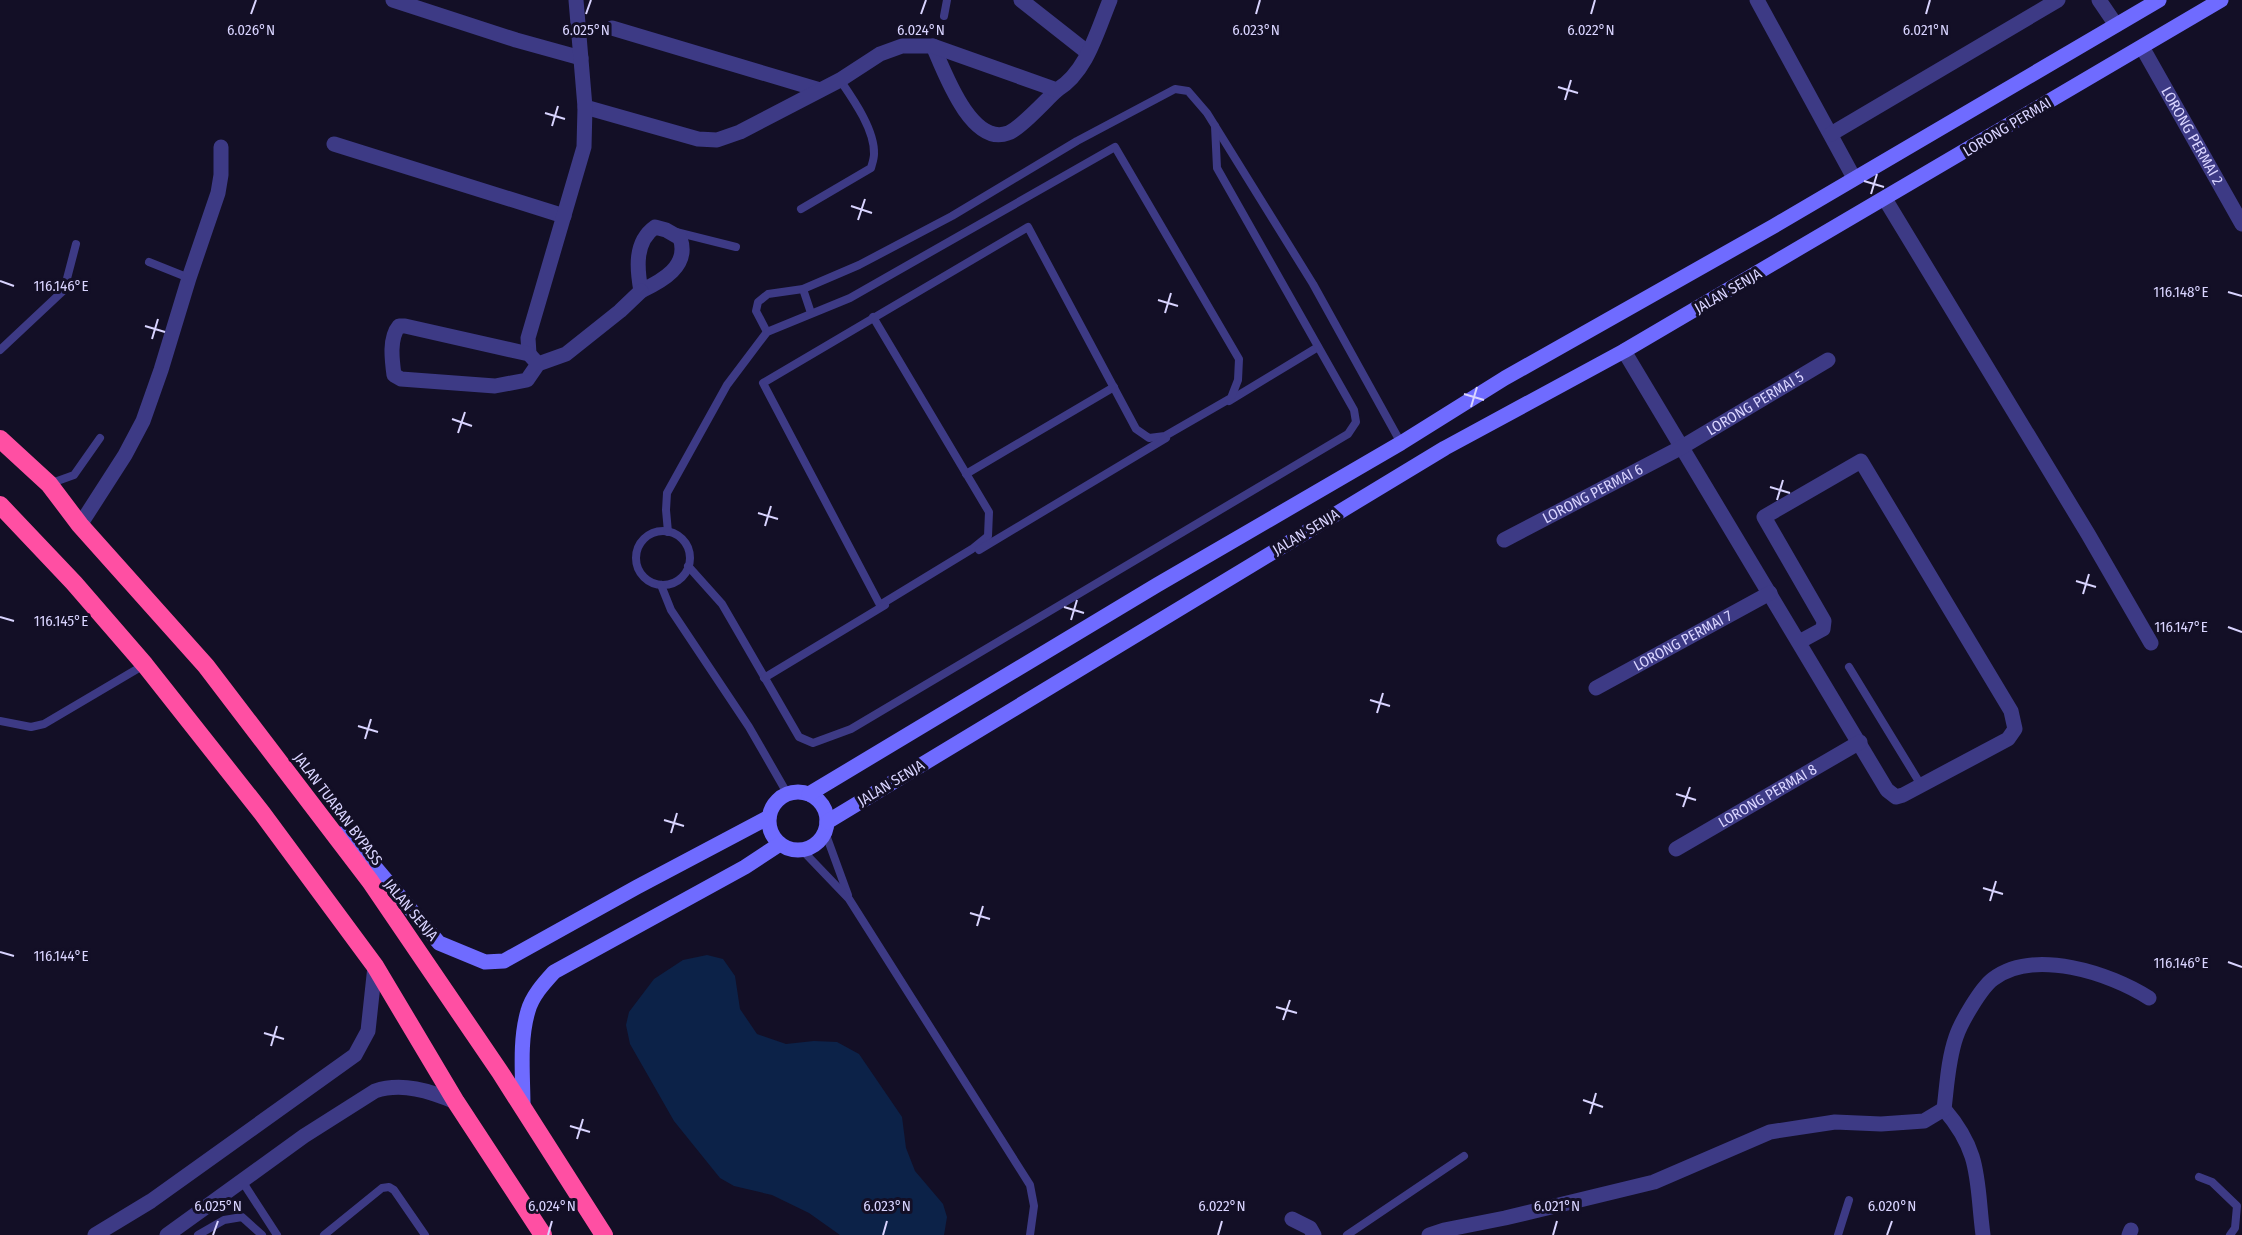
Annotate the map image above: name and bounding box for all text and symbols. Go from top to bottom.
text: 6.026°N [227,21,275,39]
text: 6.025°N [562,21,610,39]
text: 6.024°N [897,21,945,39]
text: 6.023°N [1232,21,1280,39]
text: 6.022°N [1567,21,1615,39]
text: 6.021°N [1903,21,1949,39]
street label: LORONG PERMAI 2 [2157,84,2227,188]
street label: LORONG PERMAI [1960,94,2054,160]
street label: JALAN SENJA [1691,264,1765,317]
text: 116.146°E [33,277,89,295]
text: 116.148°E [2153,283,2209,301]
street label: LORONG PERMAI 5 [1703,367,1807,439]
street label: LORONG PERMAI 6 [1539,460,1646,527]
street label: JALAN SENJA [1269,505,1343,559]
street label: LORONG PERMAI 7 [1631,606,1735,675]
text: 116.145°E [34,612,88,630]
text: 116.147°E [2154,618,2208,636]
street label: JALAN TUARAN BYPASS [290,749,386,869]
street label: JALAN SENJA [854,756,928,810]
street label: LORONG PERMAI 8 [1715,760,1820,831]
street label: JALAN SENJA [380,876,442,944]
text: 116.144°E [33,947,89,965]
text: 116.146°E [2153,954,2209,972]
text: 6.025°N [194,1197,242,1215]
text: 6.024°N [528,1197,576,1215]
text: 6.023°N [863,1197,911,1215]
text: 6.022°N [1198,1197,1246,1215]
text: 6.021°N [1534,1197,1580,1215]
text: 6.020°N [1868,1197,1916,1215]

